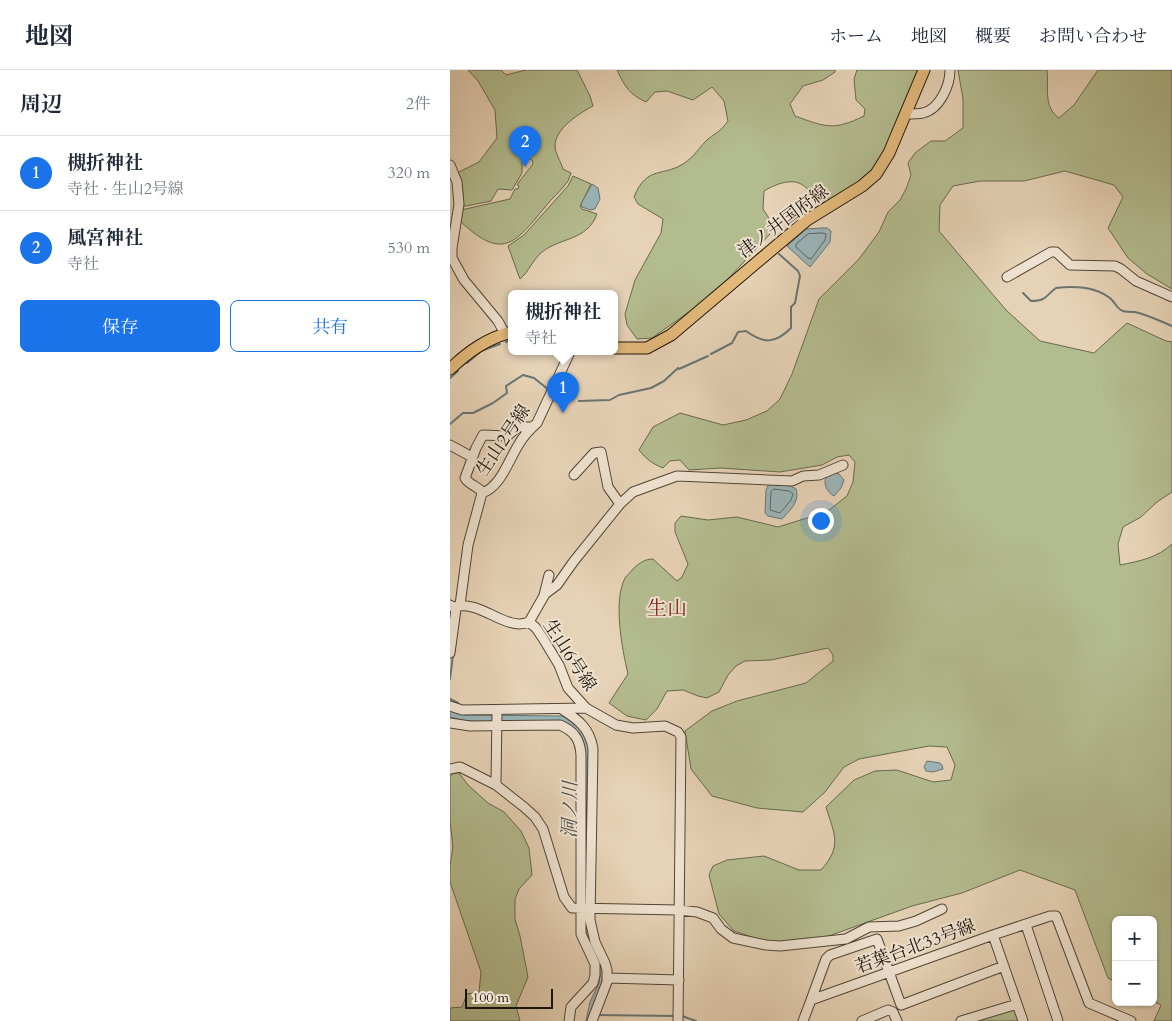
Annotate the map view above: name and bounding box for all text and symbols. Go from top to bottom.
text: 地図 [25,20,73,53]
text: ホーム [829,24,883,49]
text: 地図 [911,24,947,49]
text: 概要 [975,24,1011,49]
text: お問い合わせ [1039,24,1147,49]
text: 周辺 [20,90,62,119]
text: 2件 [406,93,430,115]
pin: 2 [509,126,541,167]
text: 槻折神社 [67,150,143,176]
text: 1 [32,162,40,184]
text: 320 m [388,162,430,184]
text: 寺社 · 生山2号線 [67,178,184,200]
street label: 津ノ井国府線 [733,179,834,264]
text: 風宮神社 [67,225,143,251]
text: 2 [32,237,40,259]
text: 530 m [388,237,430,259]
text: 寺社 [67,253,99,275]
popup [508,290,618,355]
text: 槻折神社 [525,299,601,325]
button: 保存 [20,300,220,352]
button: 共有 [230,300,430,352]
text: 寺社 [525,327,557,349]
pin: 1 [547,372,579,413]
street label: 生山2号線 [470,400,536,481]
your location [808,508,834,534]
district label: 生山 [647,595,687,622]
street label: 生山6号線 [537,614,602,696]
water label: 洞ノ川 [557,779,584,839]
street label: 若葉台北33号線 [851,913,979,980]
map controls [1112,916,1157,1006]
button: + [1112,916,1157,961]
button: − [1112,961,1157,1006]
scale bar [465,986,552,1009]
text: 100 m [472,988,509,1007]

